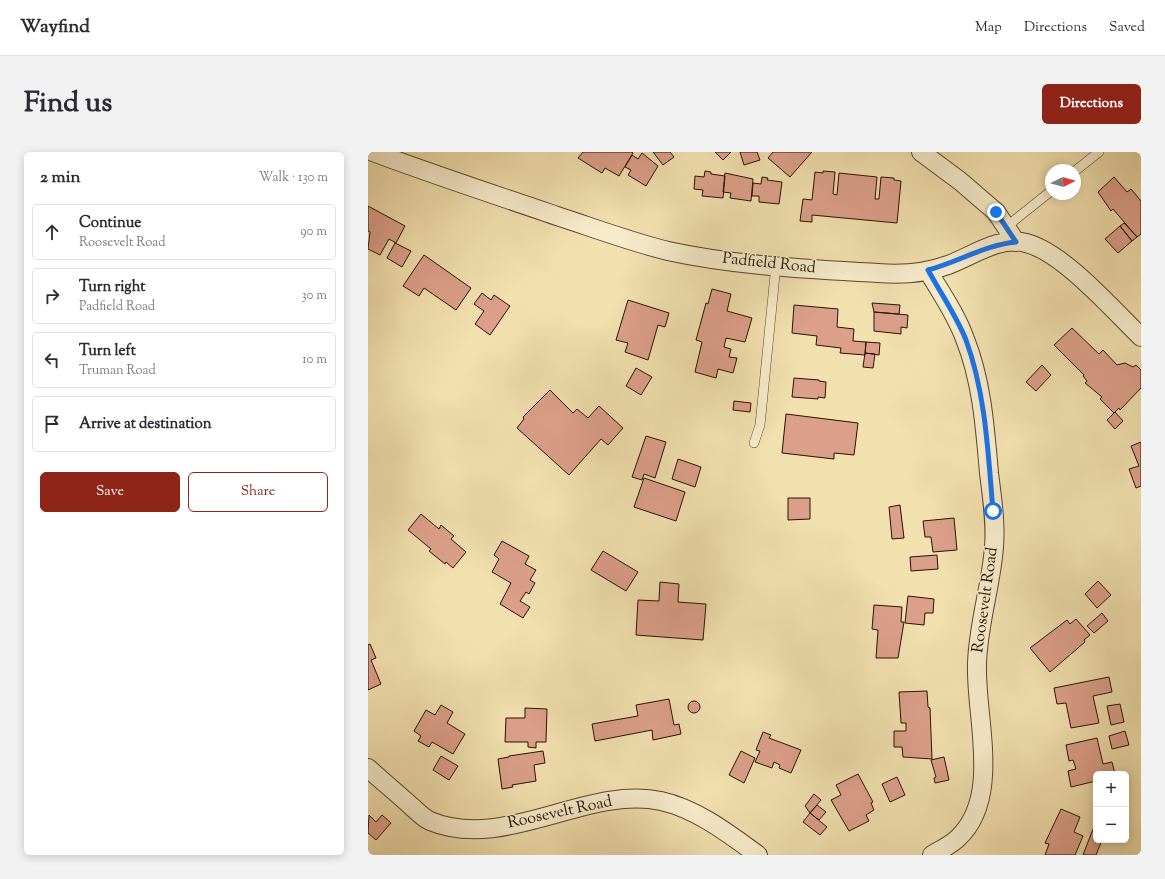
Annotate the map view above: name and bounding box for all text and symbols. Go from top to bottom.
text: Wayfind [20,14,90,41]
text: Map [975,18,1002,38]
text: Directions [1024,18,1087,38]
text: Saved [1109,18,1145,38]
text: Find us [24,84,112,124]
button: Directions [1042,84,1141,124]
north arrow [1045,164,1081,200]
text: 2 min [40,166,81,190]
text: Walk · 130 m [259,169,328,187]
route end [987,203,1005,221]
text: Continue [79,213,141,234]
icon: ahead [41,221,63,243]
text: 90 m [300,223,327,241]
text: Roosevelt Road [79,234,166,252]
street label: Padfield Road [721,248,817,280]
text: Turn right [79,277,145,298]
icon: right [41,285,63,307]
text: 30 m [301,287,327,305]
text: Padfield Road [79,298,155,316]
text: Turn left [79,341,136,362]
icon: left [41,349,63,371]
text: 10 m [302,351,327,369]
text: Truman Road [79,362,156,380]
icon: arrive [41,413,63,435]
text: Arrive at destination [79,414,212,435]
button: Save [40,472,180,512]
button: Share [188,472,328,512]
route start [984,502,1002,520]
street label: Roosevelt Road [967,546,1005,654]
map controls [1093,771,1129,843]
button: + [1093,771,1129,807]
street label: Roosevelt Road [506,791,614,835]
button: − [1093,807,1129,843]

